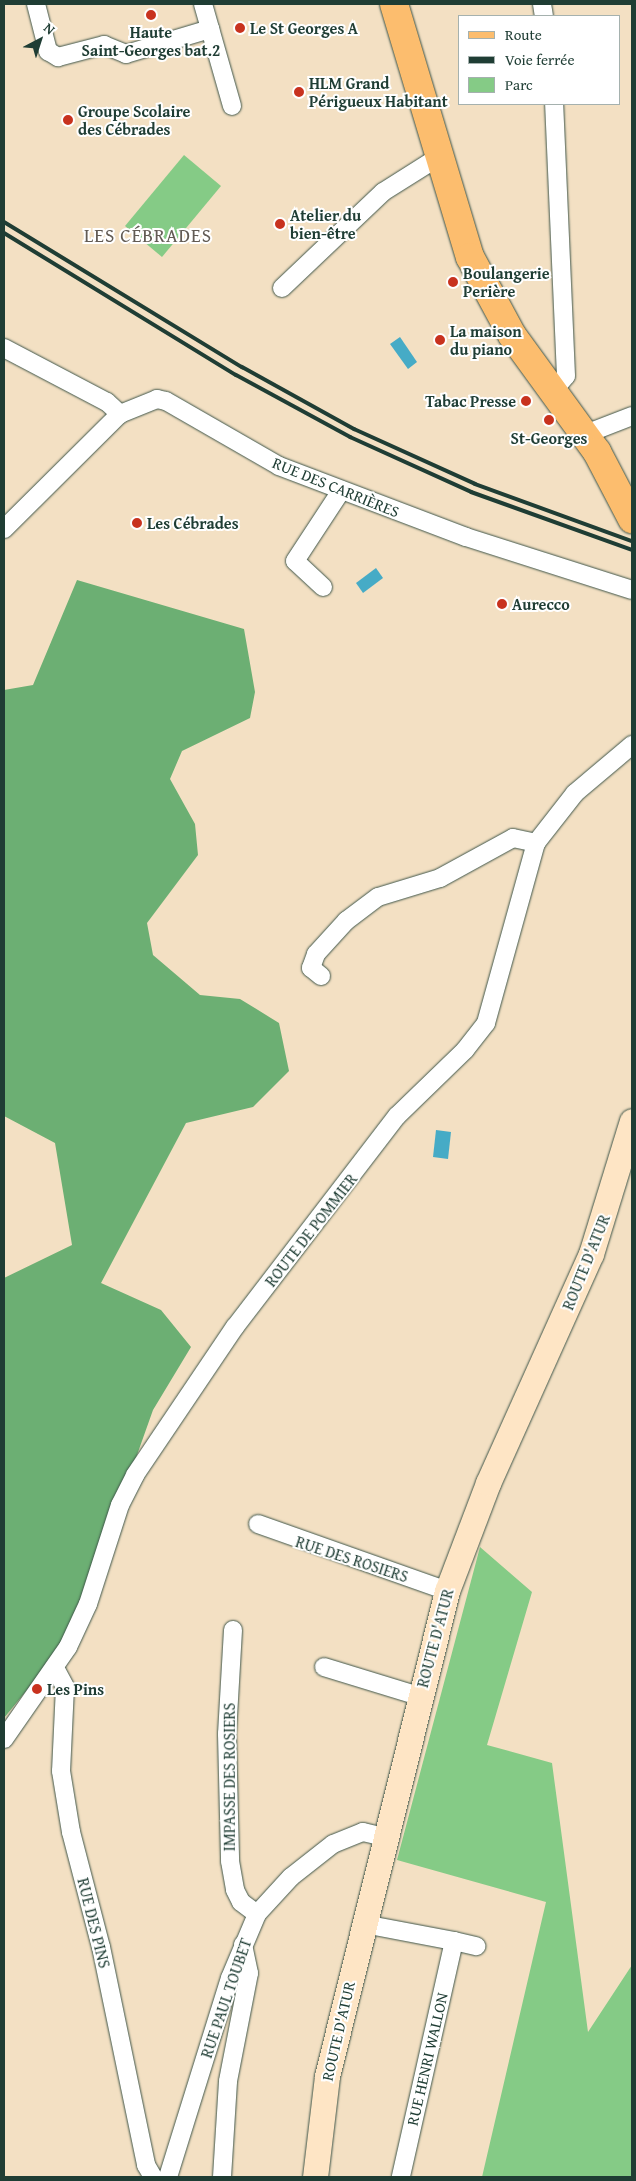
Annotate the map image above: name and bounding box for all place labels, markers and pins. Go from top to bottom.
marker: Haute Saint-Georges bat.2 [145,9,157,21]
place label: Le St Georges A [250,18,358,38]
place label: Haute Saint-Georges bat.2 [82,22,220,60]
marker: Le St Georges A [234,22,246,34]
place label: HLM Grand Périgueux Habitant [309,73,448,111]
marker: HLM Grand Périgueux Habitant [293,86,305,98]
place label: Groupe Scolaire des Cébrades [78,101,190,139]
marker: Groupe Scolaire des Cébrades [62,114,74,126]
place label: Atelier du bien-être [290,205,361,243]
marker: Atelier du bien-être [274,218,286,230]
place label: Boulangerie Perière [463,263,550,301]
marker: Boulangerie Perière [447,276,459,288]
place label: La maison du piano [450,321,522,359]
marker: La maison du piano [434,334,446,346]
place label: Tabac Presse [425,391,516,411]
marker: Tabac Presse [520,395,532,407]
marker: St-Georges [543,414,555,426]
place label: St-Georges [511,428,587,448]
place label: Les Cébrades [147,513,239,533]
marker: Les Cébrades [131,517,143,529]
place label: Aurecco [512,594,570,614]
marker: Aurecco [496,598,508,610]
place label: Les Pins [47,1679,104,1699]
marker: Les Pins [31,1683,43,1695]

